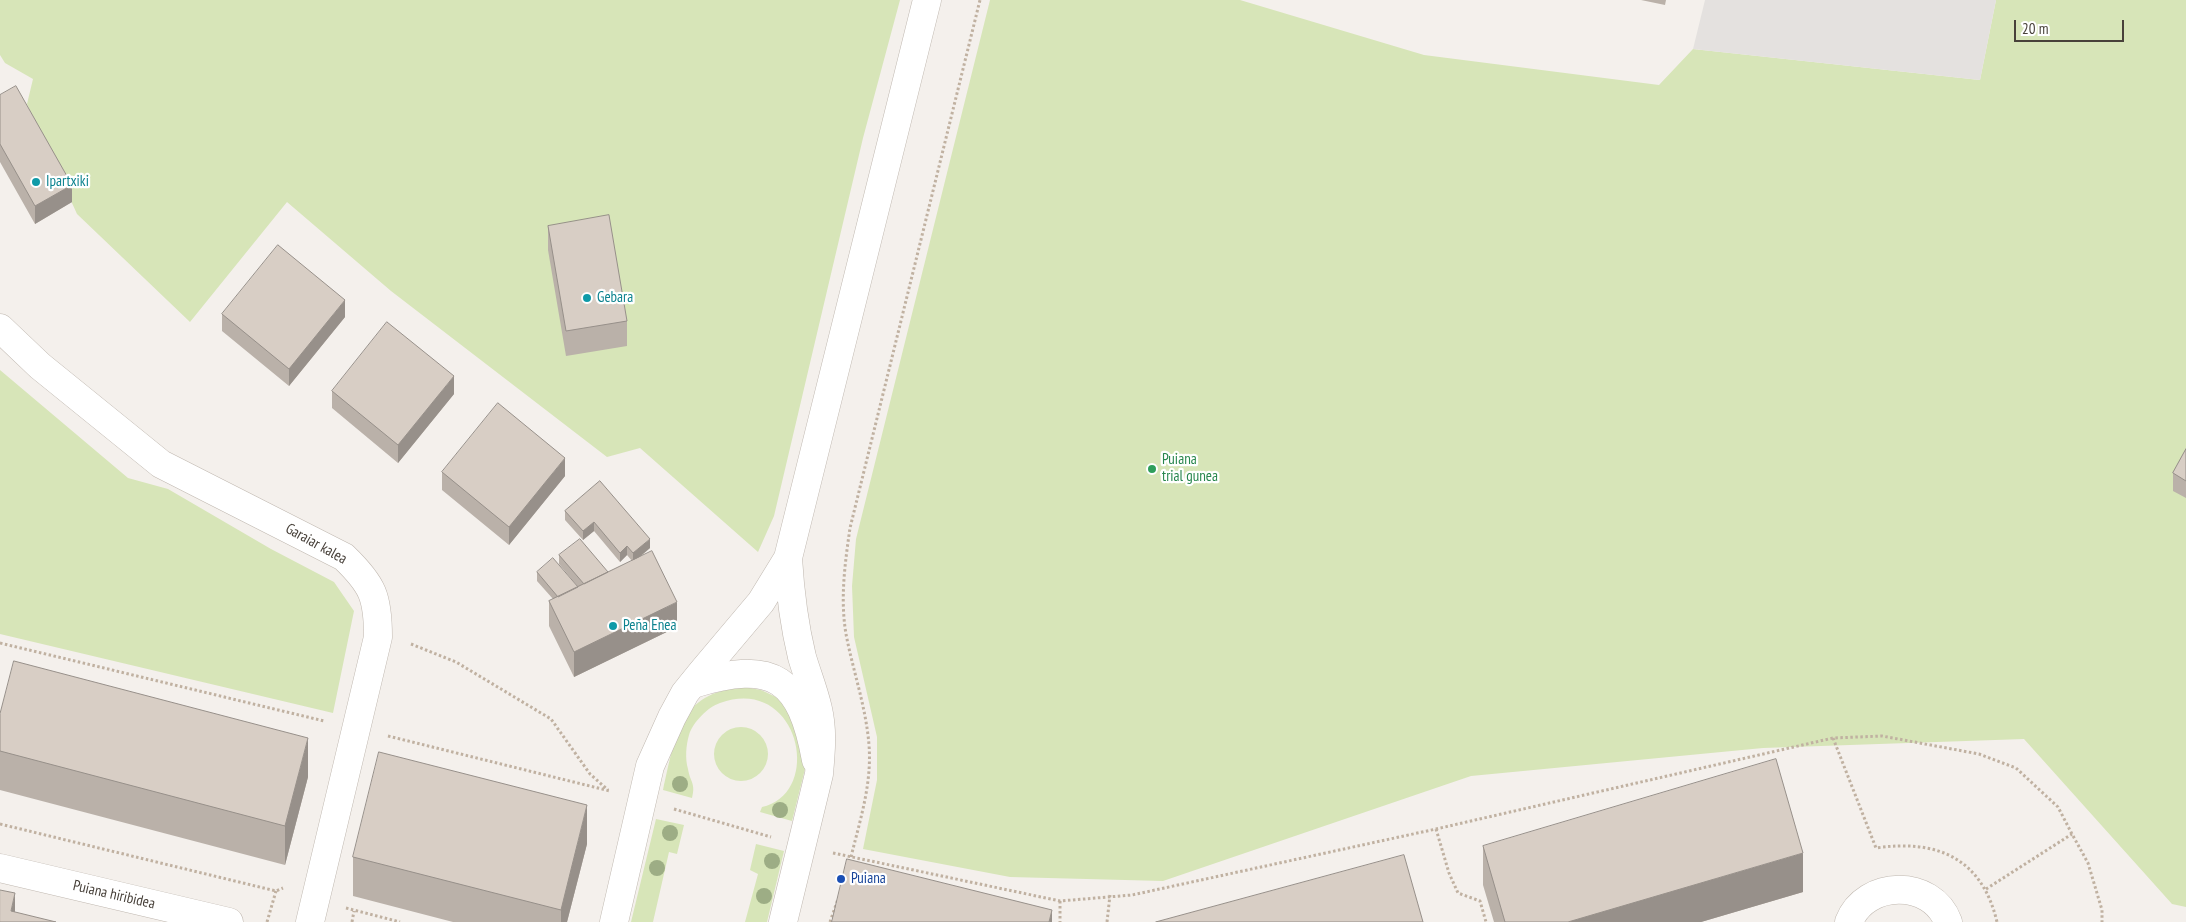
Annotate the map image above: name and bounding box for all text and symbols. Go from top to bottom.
scale bar [2016,10,2126,42]
text: 20 m [2022,19,2048,38]
place label: Ipartxiki [46,173,89,191]
marker: Ipartxiki [30,176,42,188]
place label: Gebara [597,289,633,307]
marker: Gebara [581,292,593,304]
place label: Puiana trial gunea [1162,451,1218,486]
marker: Puiana trial gunea [1146,463,1158,475]
street label: Garaiar kalea [282,520,350,568]
place label: Peña Enea [623,617,677,635]
marker: Peña Enea [607,620,619,632]
place label: Puiana [851,870,886,888]
marker: Puiana [835,873,847,885]
street label: Puiana hiribidea [71,877,157,913]

